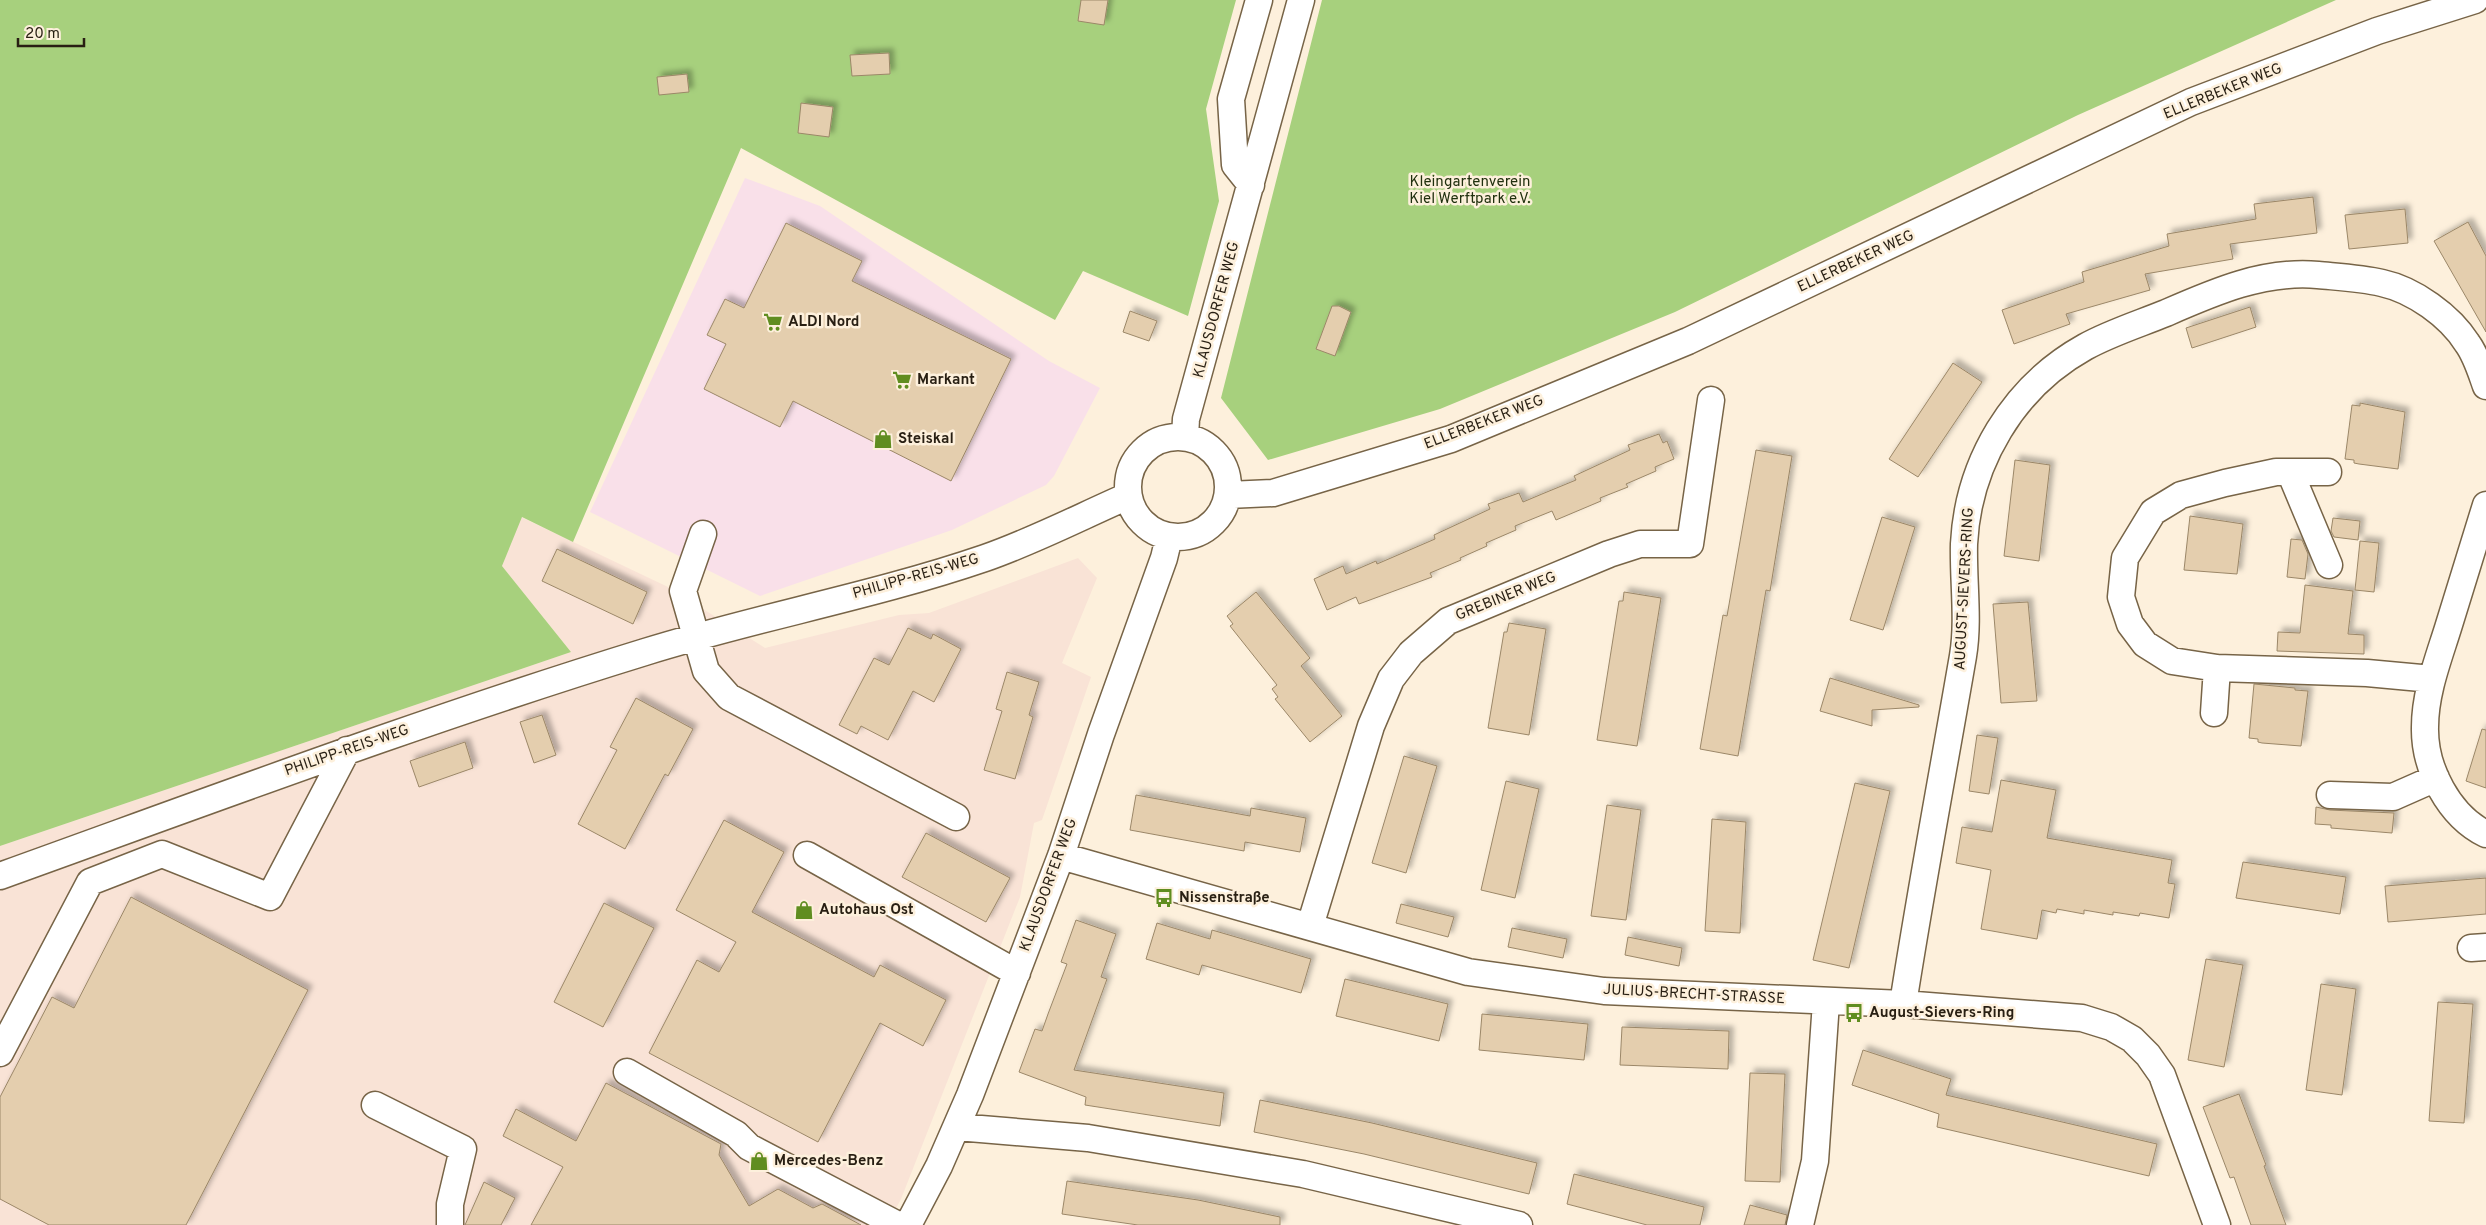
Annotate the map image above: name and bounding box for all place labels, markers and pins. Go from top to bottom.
supermarket icon: ALDI Nord [762,311,784,333]
place label: ALDI Nord [788,313,860,332]
supermarket icon: Markant [891,369,913,391]
place label: Markant [917,371,975,390]
shop icon: Steiskal [872,428,894,450]
place label: Steiskal [898,430,954,449]
bus stop icon: Nissenstraße [1153,887,1175,909]
place label: Nissenstraße [1179,889,1270,908]
shop icon: Autohaus Ost [793,899,815,921]
place label: Autohaus Ost [819,901,914,920]
bus stop icon: August-Sievers-Ring [1843,1002,1865,1024]
place label: August-Sievers-Ring [1869,1004,2014,1023]
shop icon: Mercedes-Benz [748,1150,770,1172]
place label: Mercedes-Benz [774,1152,883,1171]

